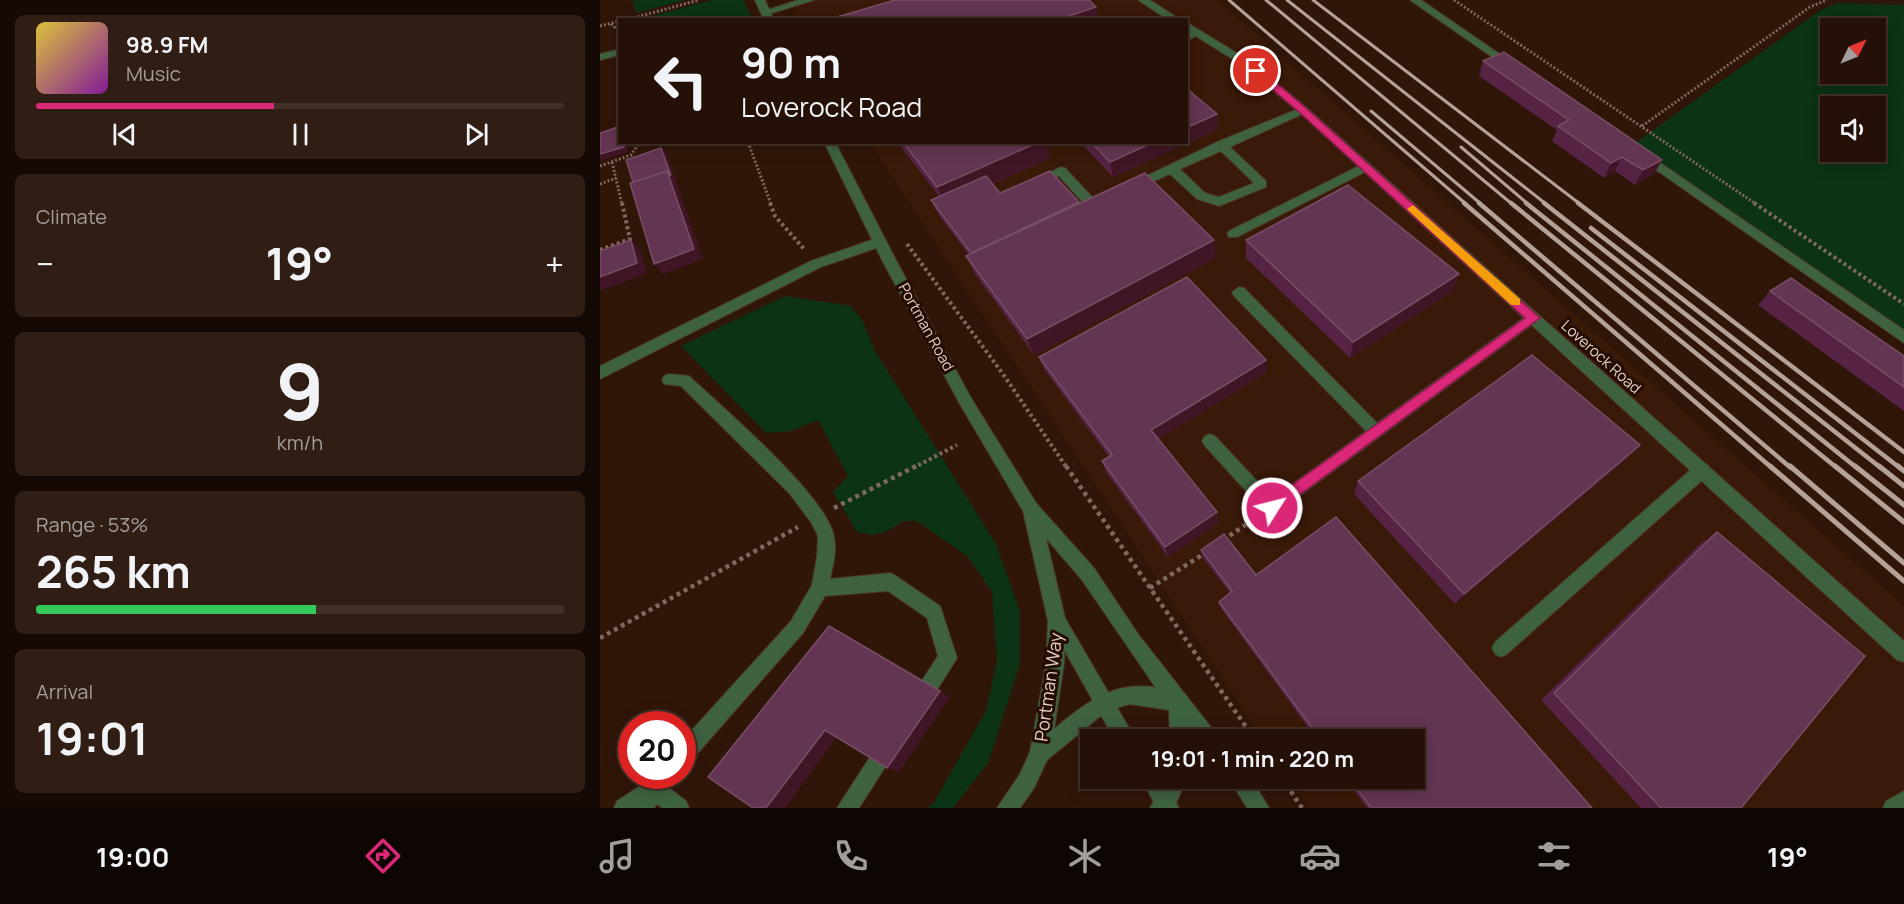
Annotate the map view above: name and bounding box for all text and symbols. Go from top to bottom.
north arrow [1820,18,1886,84]
map controls [1820,18,1886,162]
text: 98.9 FM [126,30,208,60]
text: 90 m [741,33,841,91]
icon: left [642,42,720,120]
pin [1230,45,1281,96]
icon: arrive [1239,54,1272,87]
text: Music [126,60,181,87]
text: Loverock Road [741,88,922,125]
button: sound [1820,96,1886,162]
icon: previous [108,118,141,151]
icon: pause [284,118,317,151]
icon: next [460,118,493,151]
text: Climate [36,203,107,230]
text: 19° [265,232,333,294]
text: − [36,241,54,286]
text: + [545,241,564,286]
street label: Portman Road [894,279,959,375]
street label: Loverock Road [1557,315,1646,398]
text: 9 [276,337,324,443]
text: km/h [277,429,323,456]
position arrow [1240,476,1304,540]
text: Range · 53% [36,511,148,538]
text: 265 km [36,540,191,602]
street label: Portman Way [1028,630,1068,743]
text: Arrival [36,678,93,705]
text: 19:01 [36,707,148,769]
speed limit sign: 20 [618,711,696,789]
text: 19:01 · 1 min · 220 m [1151,744,1354,774]
icon: directions [362,835,404,877]
icon: music [596,835,638,877]
icon: phone [830,835,872,877]
icon: climate [1064,835,1106,877]
icon: car [1299,835,1341,877]
icon: filters [1533,835,1575,877]
text: 19:00 [96,838,170,875]
text: 19° [1767,838,1808,875]

